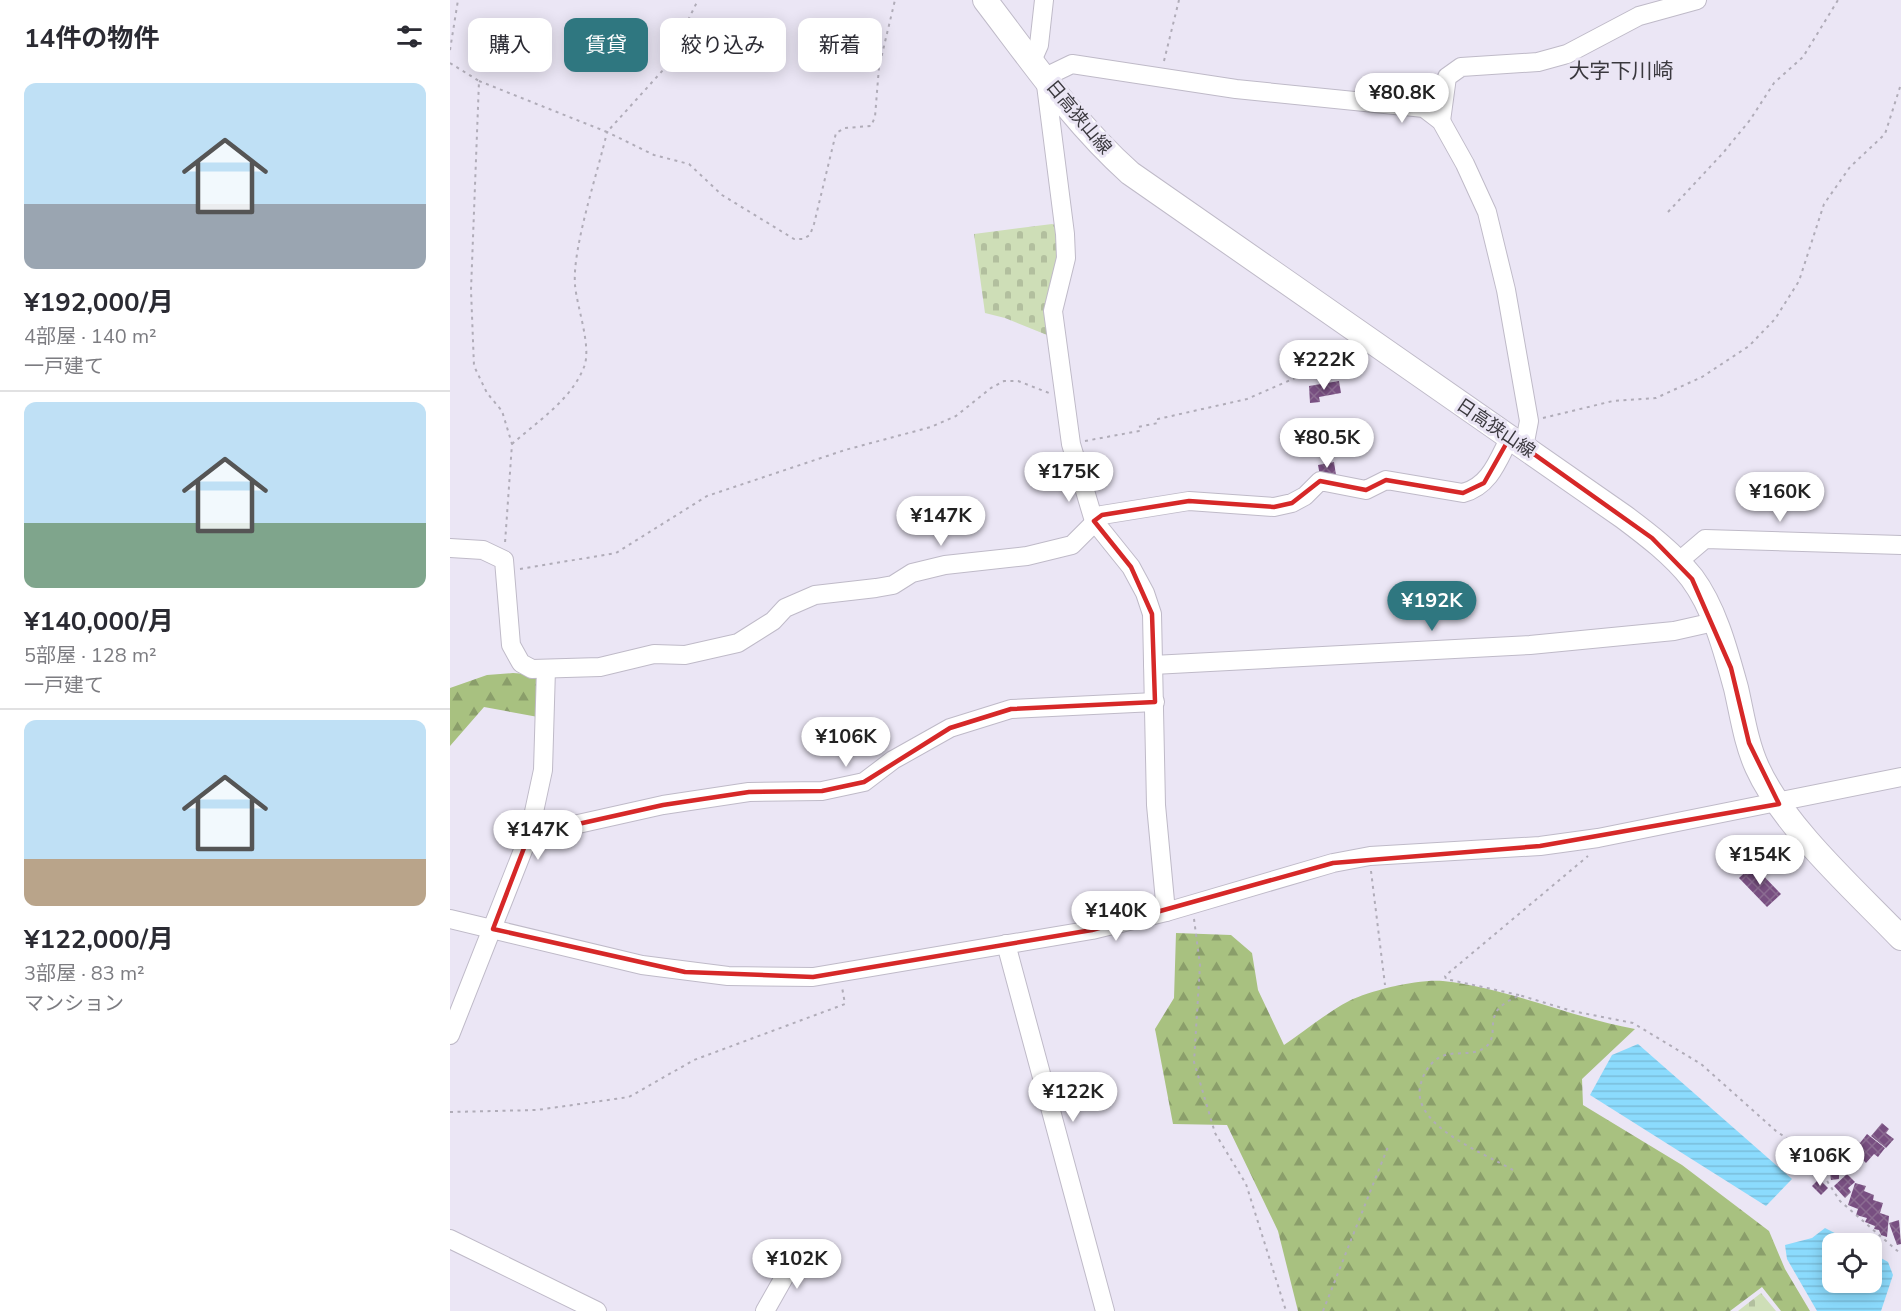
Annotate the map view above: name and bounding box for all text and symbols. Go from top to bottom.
chip: 購入 [468,18,552,72]
chip: 賃貸 [564,18,648,72]
chip: 絞り込み [660,18,786,72]
chip: 新着 [798,18,882,72]
icon: filters [393,20,426,53]
text: 14件の物件 [24,21,159,56]
district label: 大字下川崎 [1569,57,1674,85]
pin: ¥80.8K [1353,73,1451,124]
street label: 日高狭山線 [1041,75,1117,159]
text: ¥80.8K [1369,79,1435,106]
icon: home [171,122,279,230]
text: ¥192,000/月 [24,285,174,320]
text: 4部屋 · 140 m² [24,323,157,350]
pin: ¥222K [1282,340,1366,391]
text: ¥222K [1293,346,1355,373]
text: 一戸建て [24,353,104,380]
street label: 日高狭山線 [1452,393,1540,463]
pin: ¥80.5K [1278,418,1376,469]
text: ¥80.5K [1294,424,1360,451]
icon: home [171,441,279,549]
pin: ¥175K [1027,452,1111,503]
text: ¥175K [1038,458,1100,485]
pin: ¥160K [1738,472,1822,523]
text: ¥160K [1749,478,1811,505]
pin: ¥147K [899,496,983,547]
text: ¥147K [910,502,972,529]
pin: ¥192K [1390,581,1474,632]
text: ¥192K [1401,587,1463,614]
text: ¥140,000/月 [24,604,174,639]
text: 5部屋 · 128 m² [24,642,157,669]
text: 一戸建て [24,672,104,699]
pin: ¥106K [804,717,888,768]
text: ¥106K [815,723,877,750]
icon: home [171,759,279,867]
pin: ¥147K [496,810,580,861]
text: ¥147K [507,816,569,843]
pin: ¥154K [1718,835,1802,886]
text: ¥154K [1729,841,1791,868]
pin: ¥140K [1074,891,1158,942]
text: ¥140K [1085,897,1147,924]
text: ¥122,000/月 [24,922,174,957]
text: 3部屋 · 83 m² [24,960,145,987]
text: マンション [24,990,124,1017]
pin: ¥122K [1031,1072,1115,1123]
text: ¥122K [1042,1078,1104,1105]
pin: ¥106K [1778,1136,1862,1187]
text: ¥106K [1789,1142,1851,1169]
map controls [1822,1233,1882,1293]
button: locate [1822,1233,1882,1293]
pin: ¥102K [755,1239,839,1290]
text: ¥102K [766,1245,828,1272]

